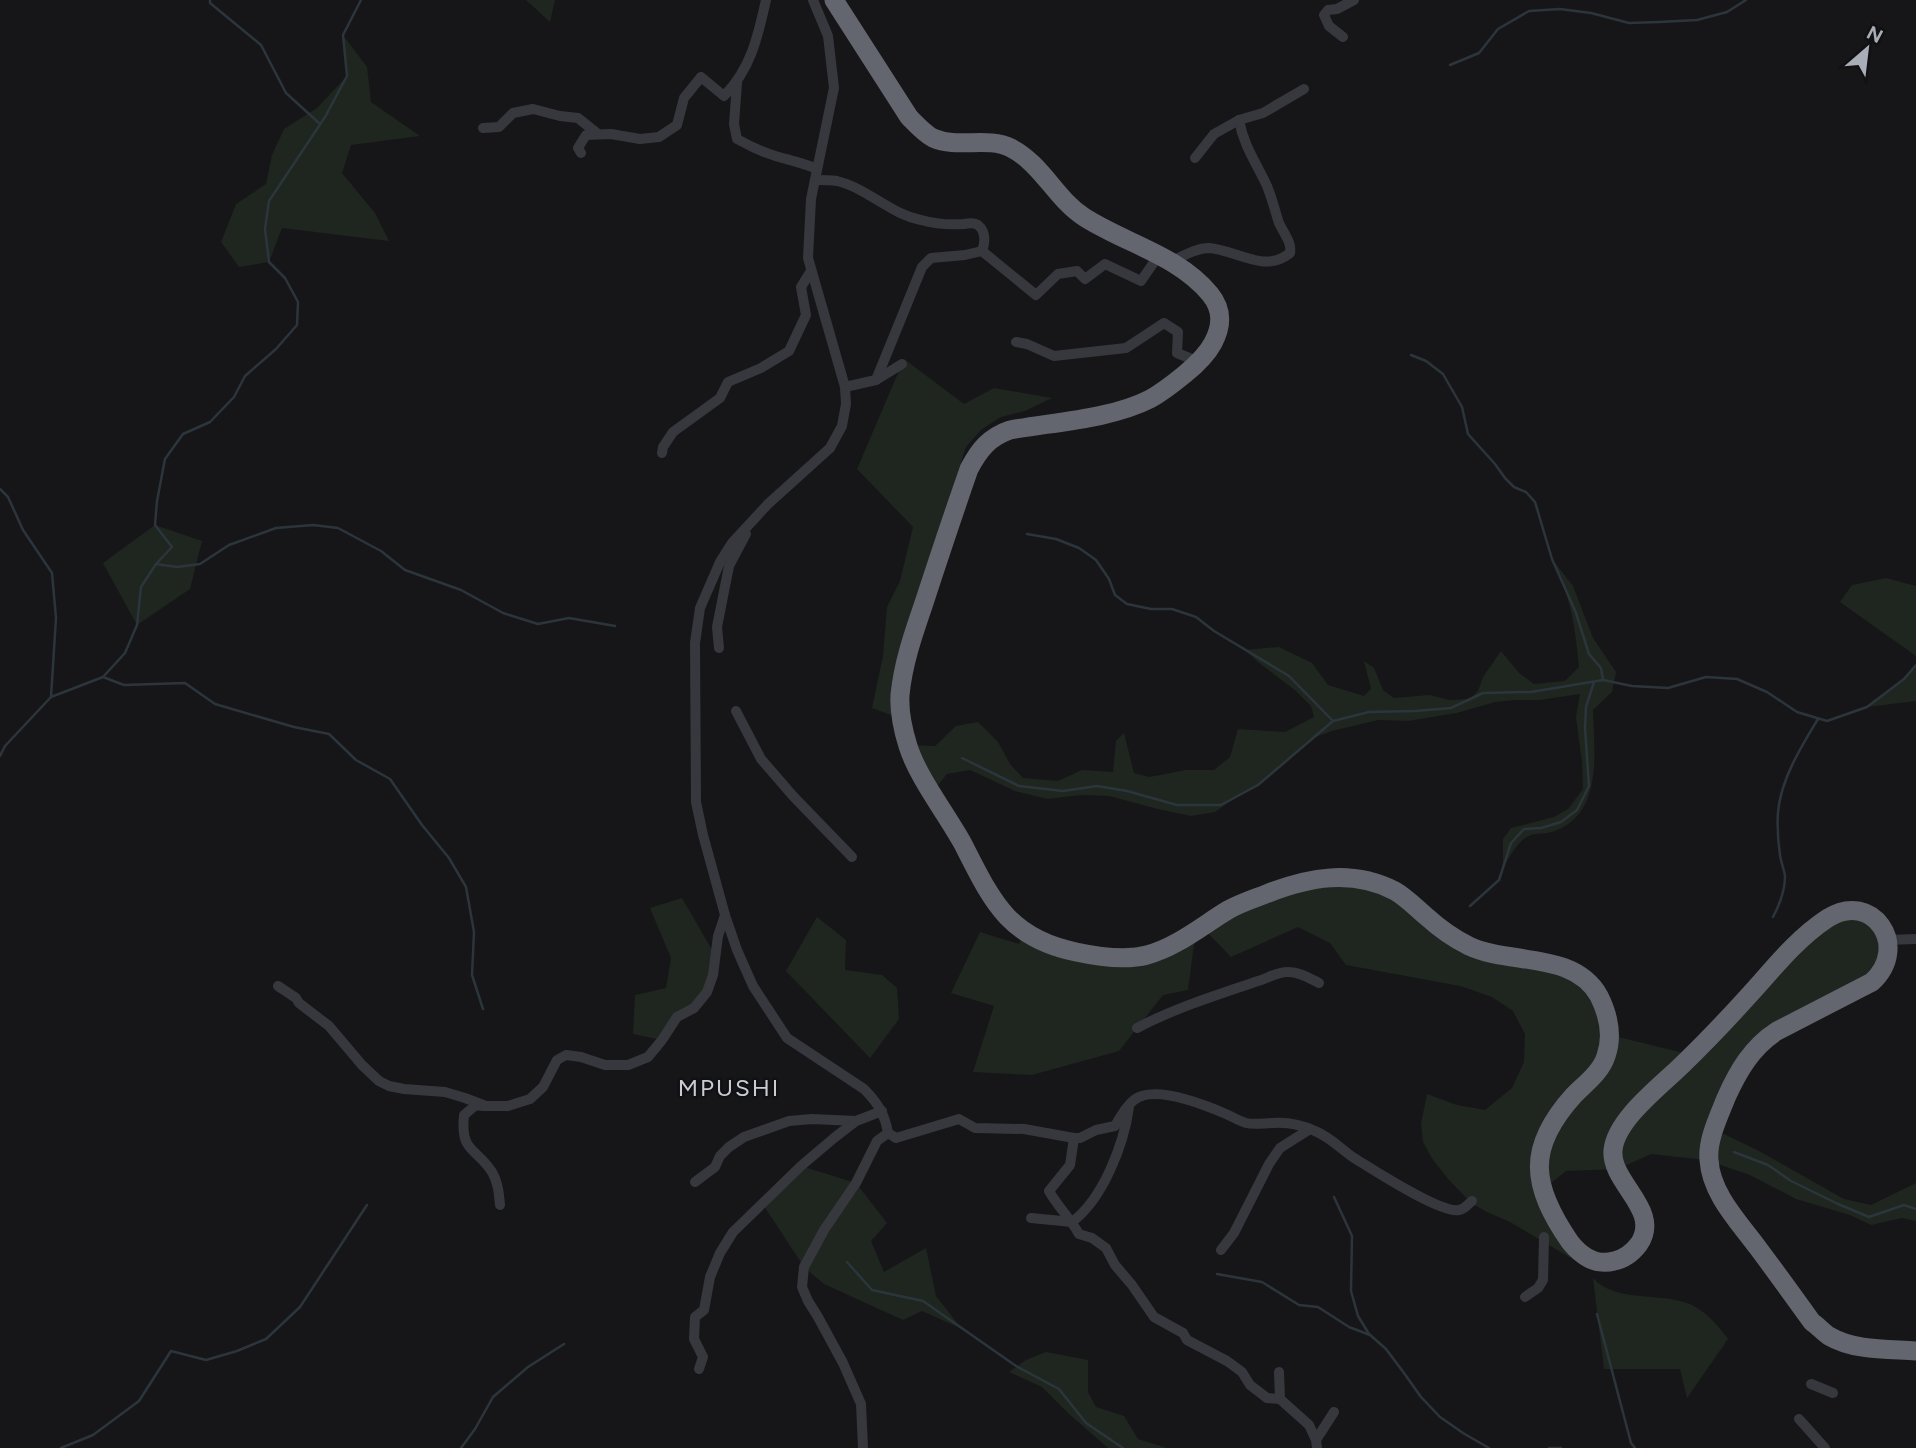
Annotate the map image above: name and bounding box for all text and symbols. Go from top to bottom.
north arrow [1832,14,1902,84]
text: N [1863,21,1887,48]
district label: MPUSHI [678,1073,780,1102]

